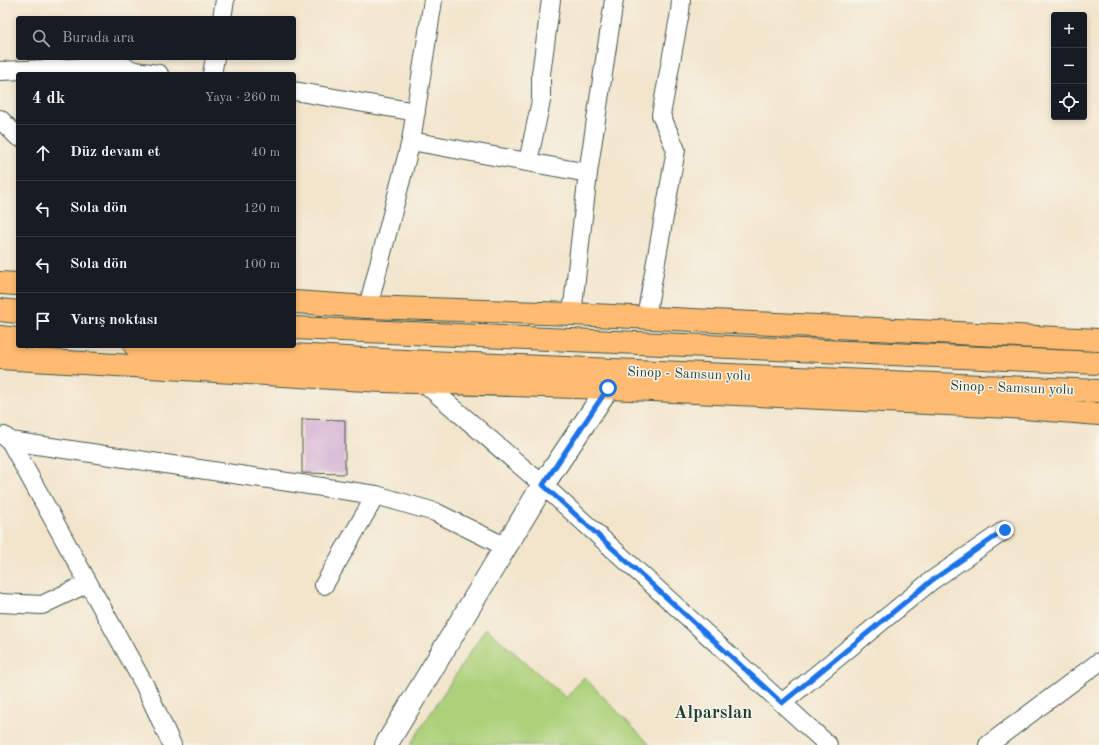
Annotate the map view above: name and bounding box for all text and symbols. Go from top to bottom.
map controls [1051,12,1087,120]
button: + [1051,12,1087,48]
search box [16,16,296,60]
icon: search [30,27,52,49]
text: Burada ara [62,31,134,46]
button: − [1051,48,1087,84]
button: locate [1051,84,1087,120]
text: 4 dk [32,90,65,107]
text: Yaya · 260 m [205,91,280,104]
icon: ahead [32,142,54,164]
text: Düz devam et [70,145,160,160]
text: 40 m [251,146,280,159]
icon: left [32,198,54,220]
text: Sola dön [70,201,127,216]
text: 120 m [243,202,280,215]
icon: left [32,254,54,276]
text: Sola dön [70,257,127,272]
text: 100 m [243,258,280,271]
icon: arrive [32,310,54,332]
text: Varış noktası [70,313,158,328]
street label: Sinop - Samsun yolu [627,365,752,383]
route start [599,379,617,397]
street label: Sinop - Samsun yolu [950,379,1075,397]
route end [996,521,1014,539]
district label: Alparslan [674,704,752,722]

